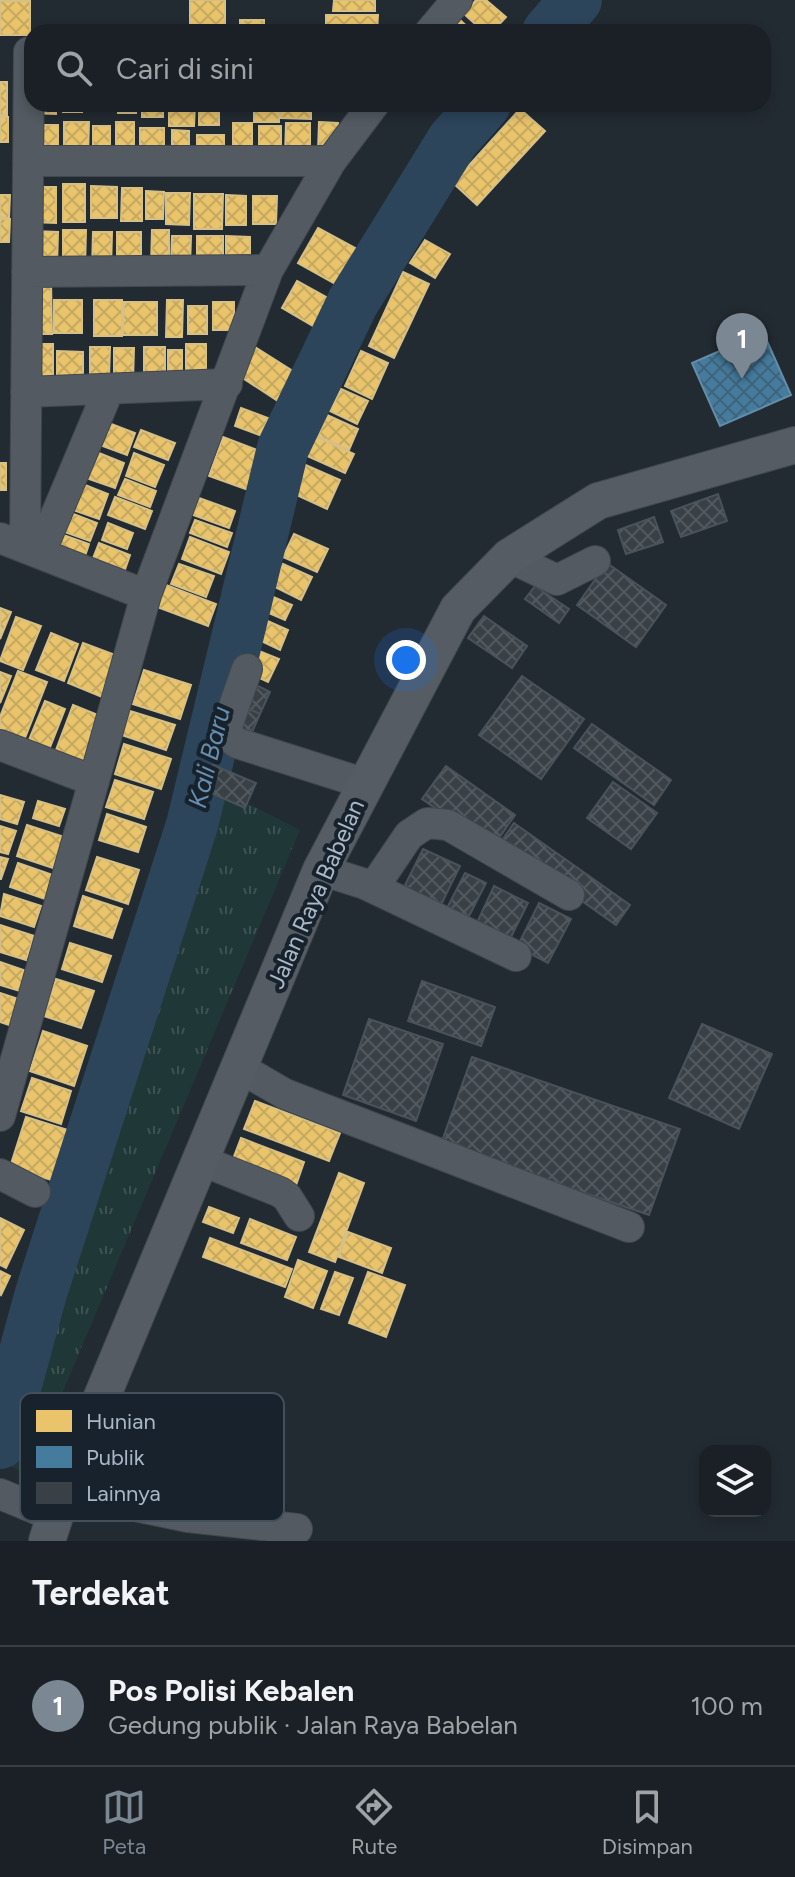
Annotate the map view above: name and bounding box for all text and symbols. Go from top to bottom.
search box [24,24,771,112]
icon: search [52,46,96,90]
text: Cari di sini [116,50,254,87]
pin: 1 [716,313,768,379]
your location [386,640,426,680]
water label: Kali Baru [181,703,237,811]
street label: Jalan Raya Babelan [261,795,370,993]
legend [20,1393,284,1521]
text: Hunian [86,1408,156,1435]
text: Publik [86,1444,145,1471]
map controls [699,1445,771,1517]
button: layers [699,1445,771,1517]
text: Lainnya [86,1480,161,1507]
text: Terdekat [32,1573,170,1614]
text: Pos Polisi Kebalen [108,1672,354,1709]
text: 1 [53,1690,63,1722]
text: 100 m [690,1690,763,1722]
text: Gedung publik · Jalan Raya Babelan [108,1709,518,1741]
tab: Peta [102,1785,146,1860]
tab: Rute [351,1785,397,1860]
tab: Disimpan [602,1785,693,1860]

